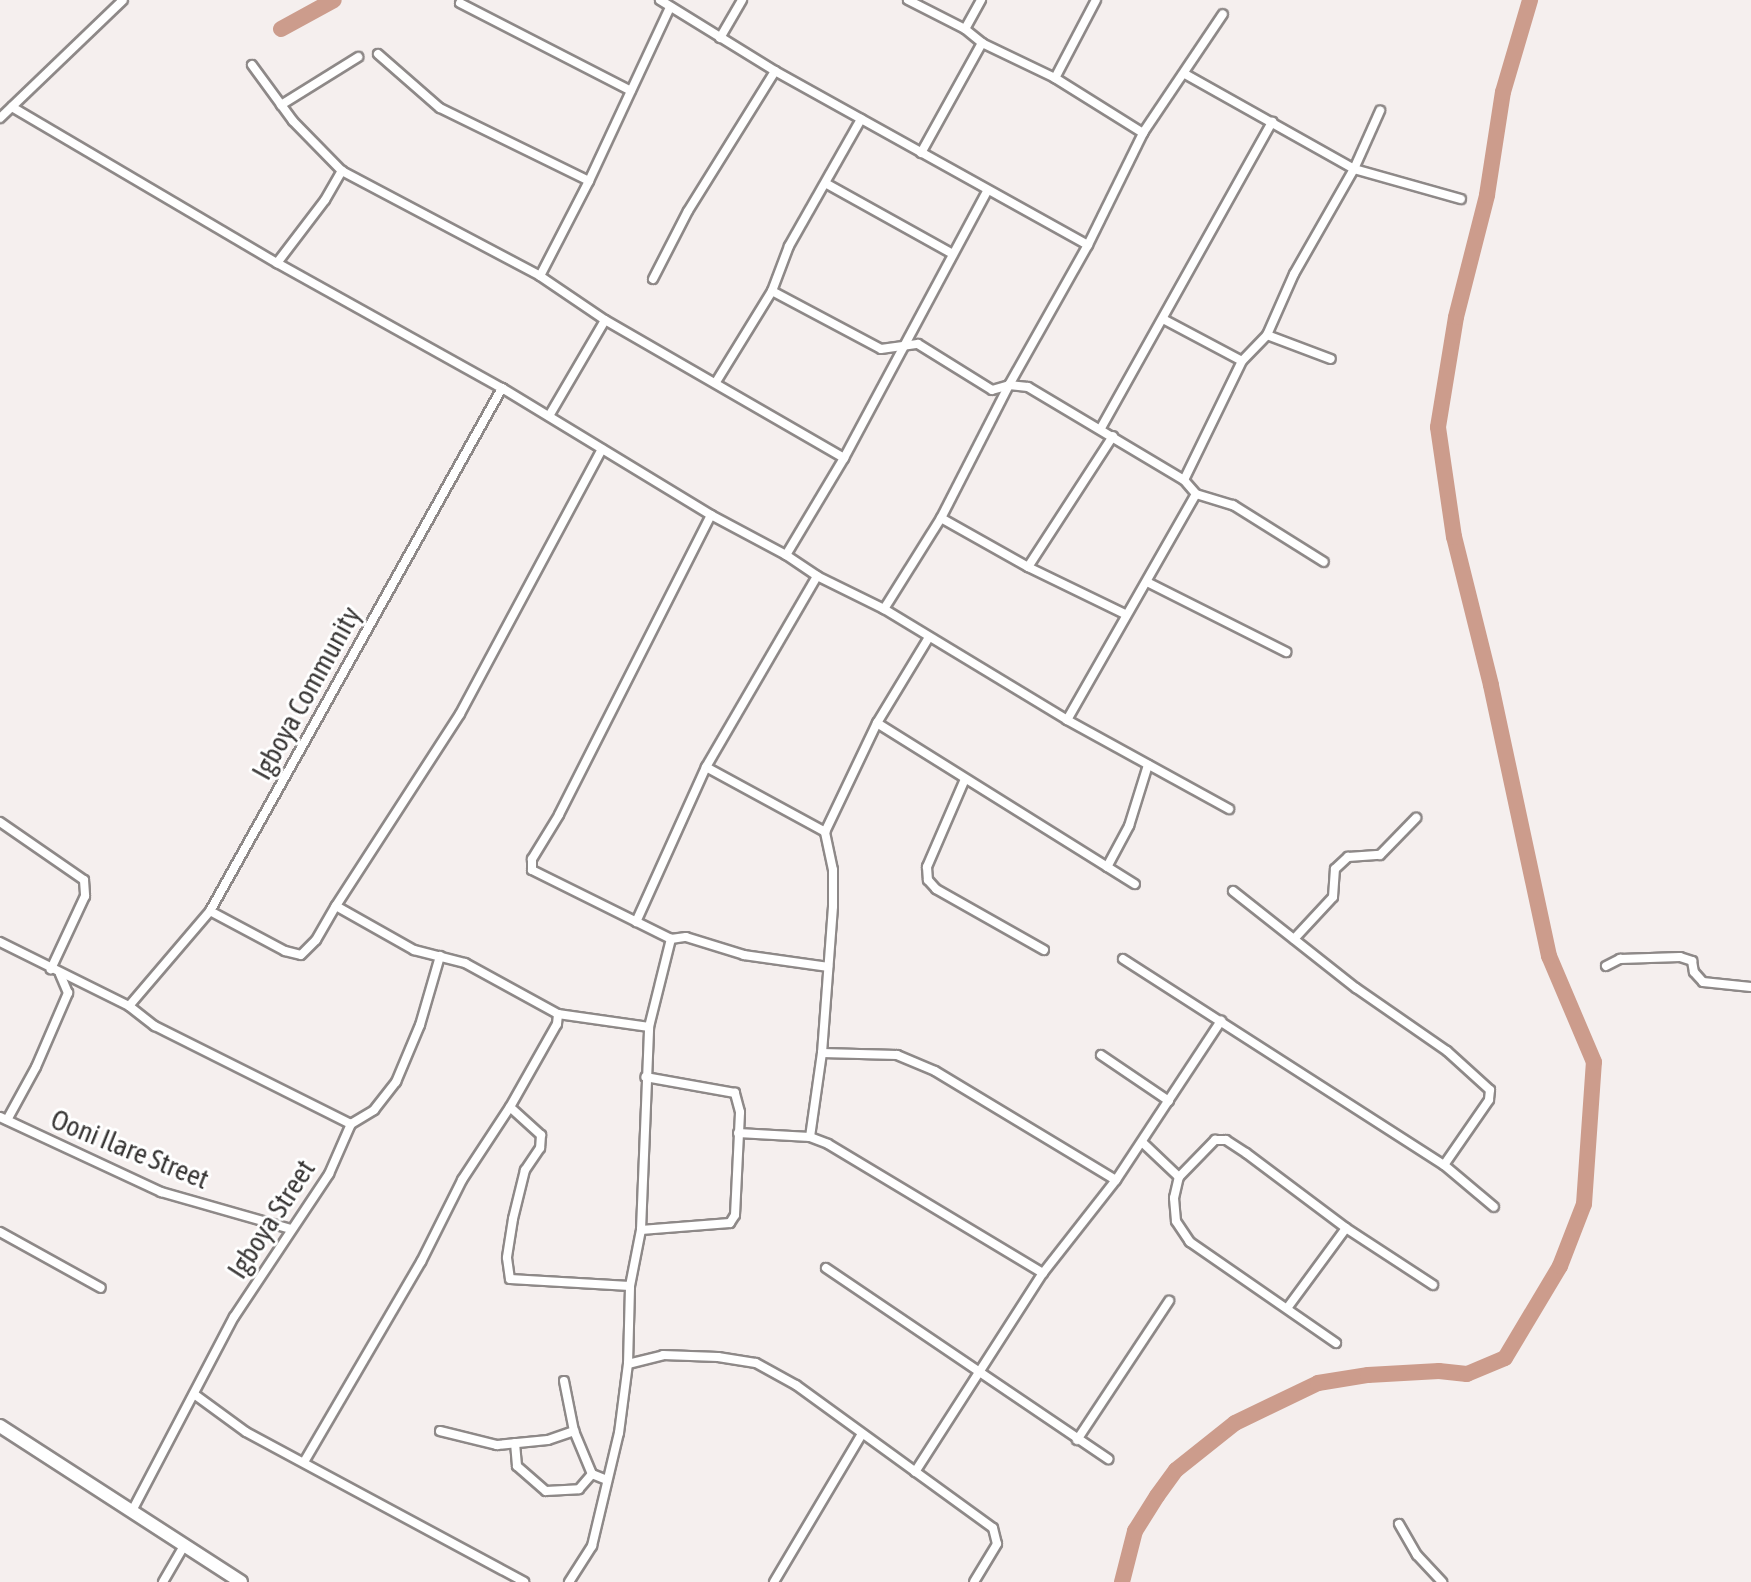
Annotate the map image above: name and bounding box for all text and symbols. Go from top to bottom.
street label: Igboya Community [245,601,367,785]
street label: Ooni Ilare Street [46,1102,214,1196]
street label: Igboya Street [220,1153,322,1285]

